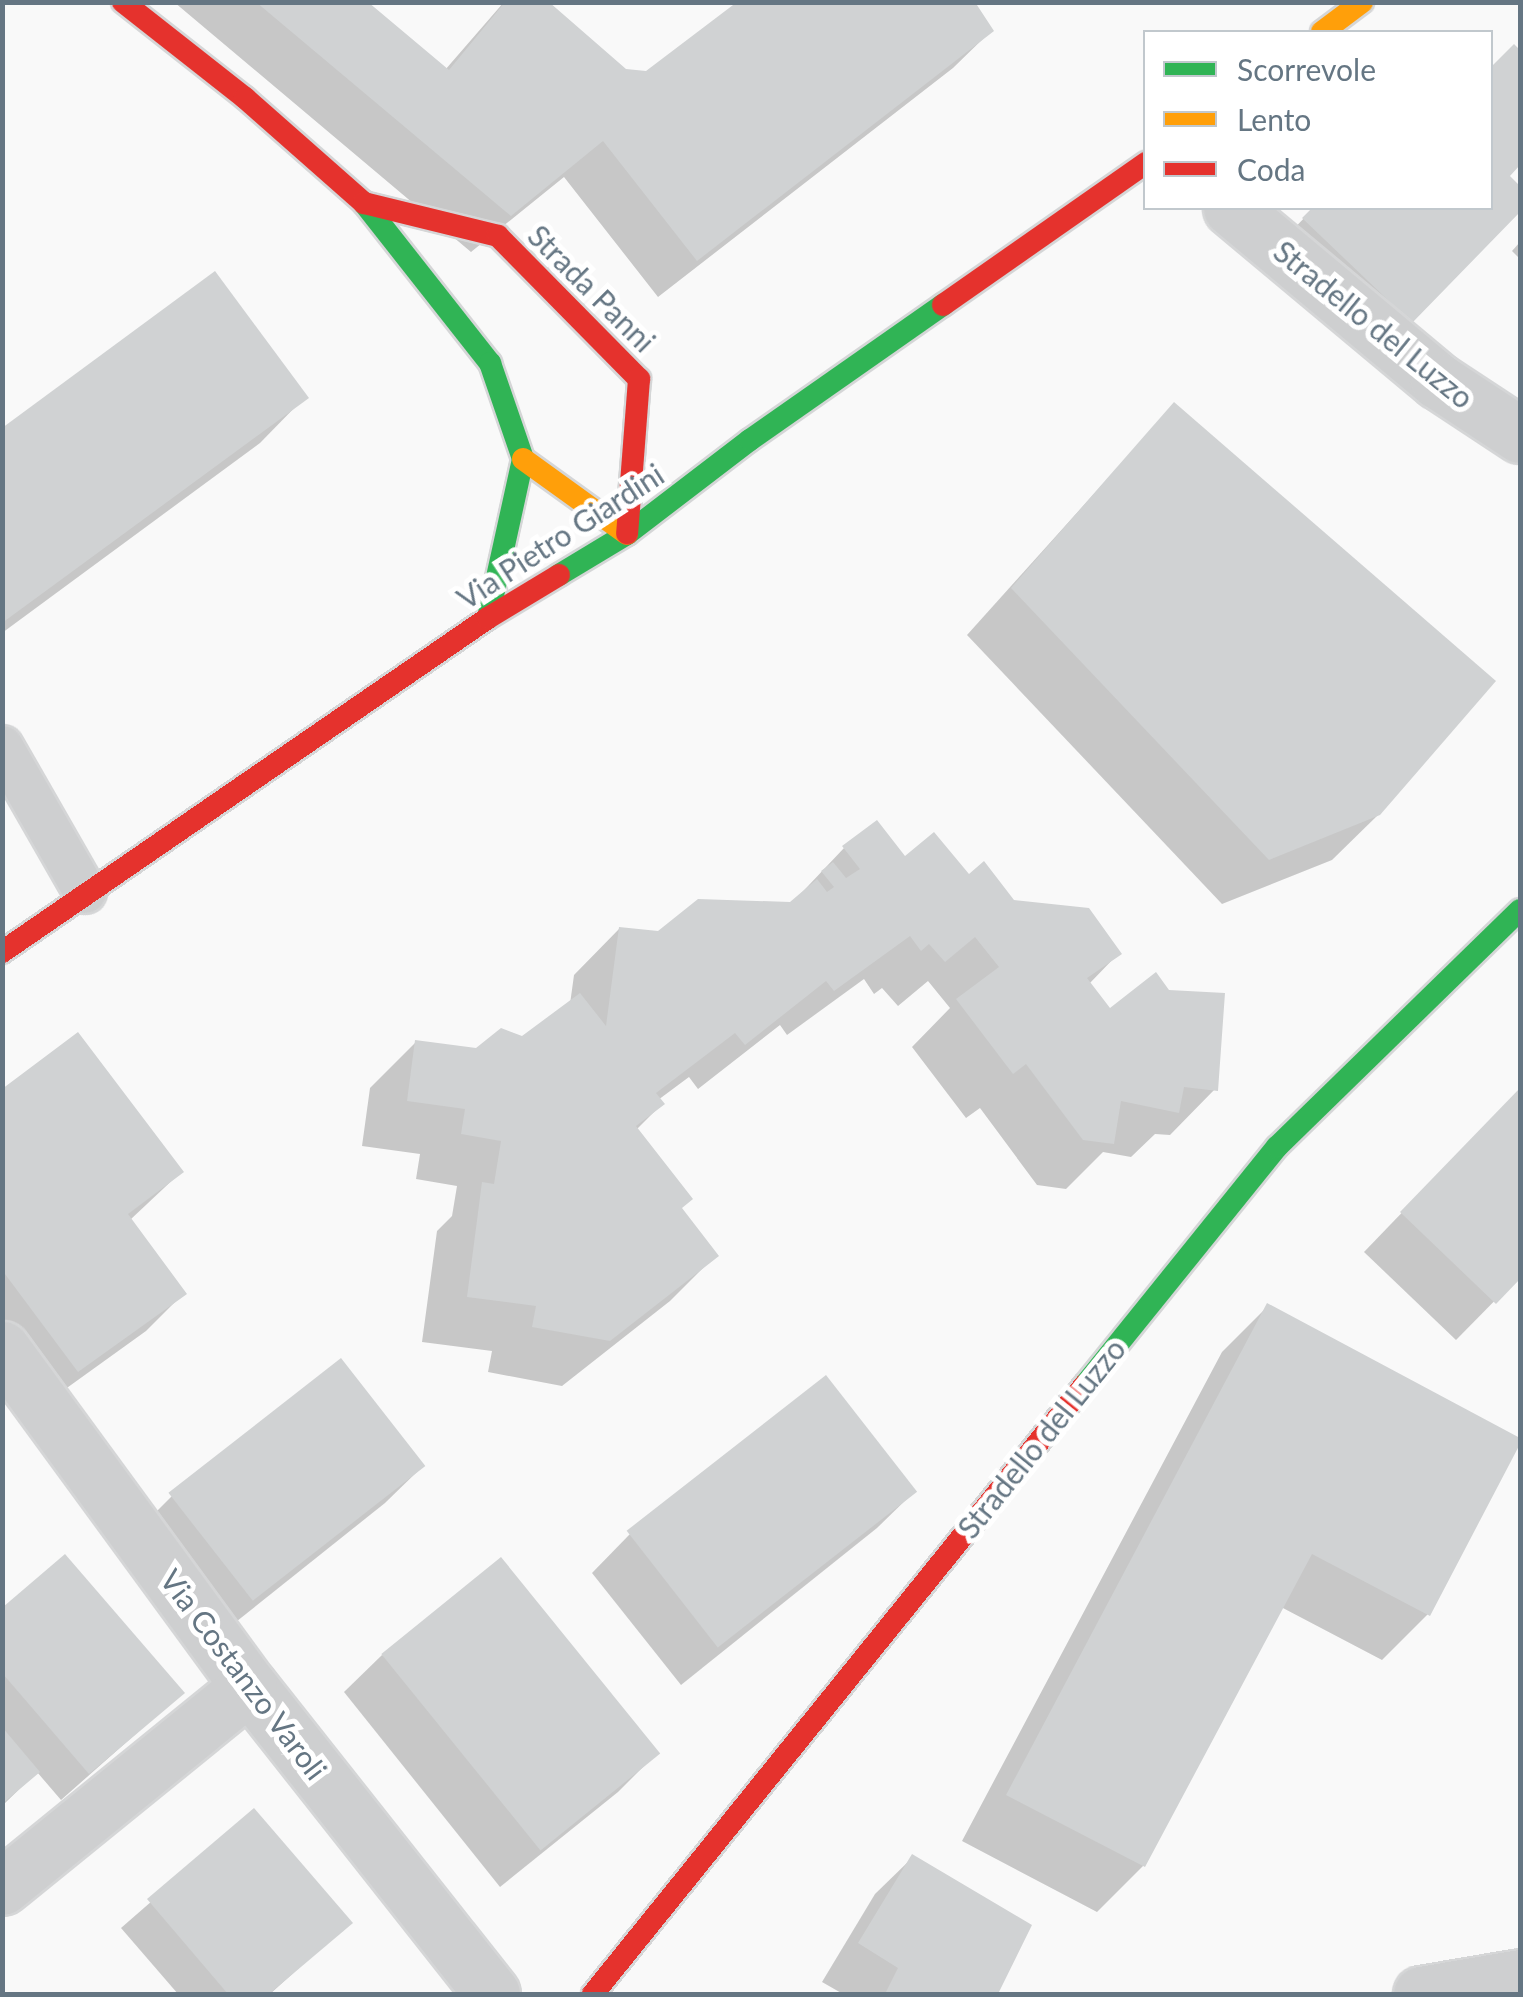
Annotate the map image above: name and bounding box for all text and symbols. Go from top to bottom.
legend [1143,30,1493,210]
text: Scorrevole [1237,51,1376,87]
text: Lento [1237,101,1311,137]
text: Coda [1237,151,1305,187]
street label: Strada Panni [521,217,663,359]
street label: Stradello del Luzzo [1267,233,1481,415]
street label: Via Pietro Giardini [450,456,670,616]
street label: Stradello del Luzzo [950,1331,1132,1545]
street label: Via Costanzo Varoli [153,1561,335,1787]

